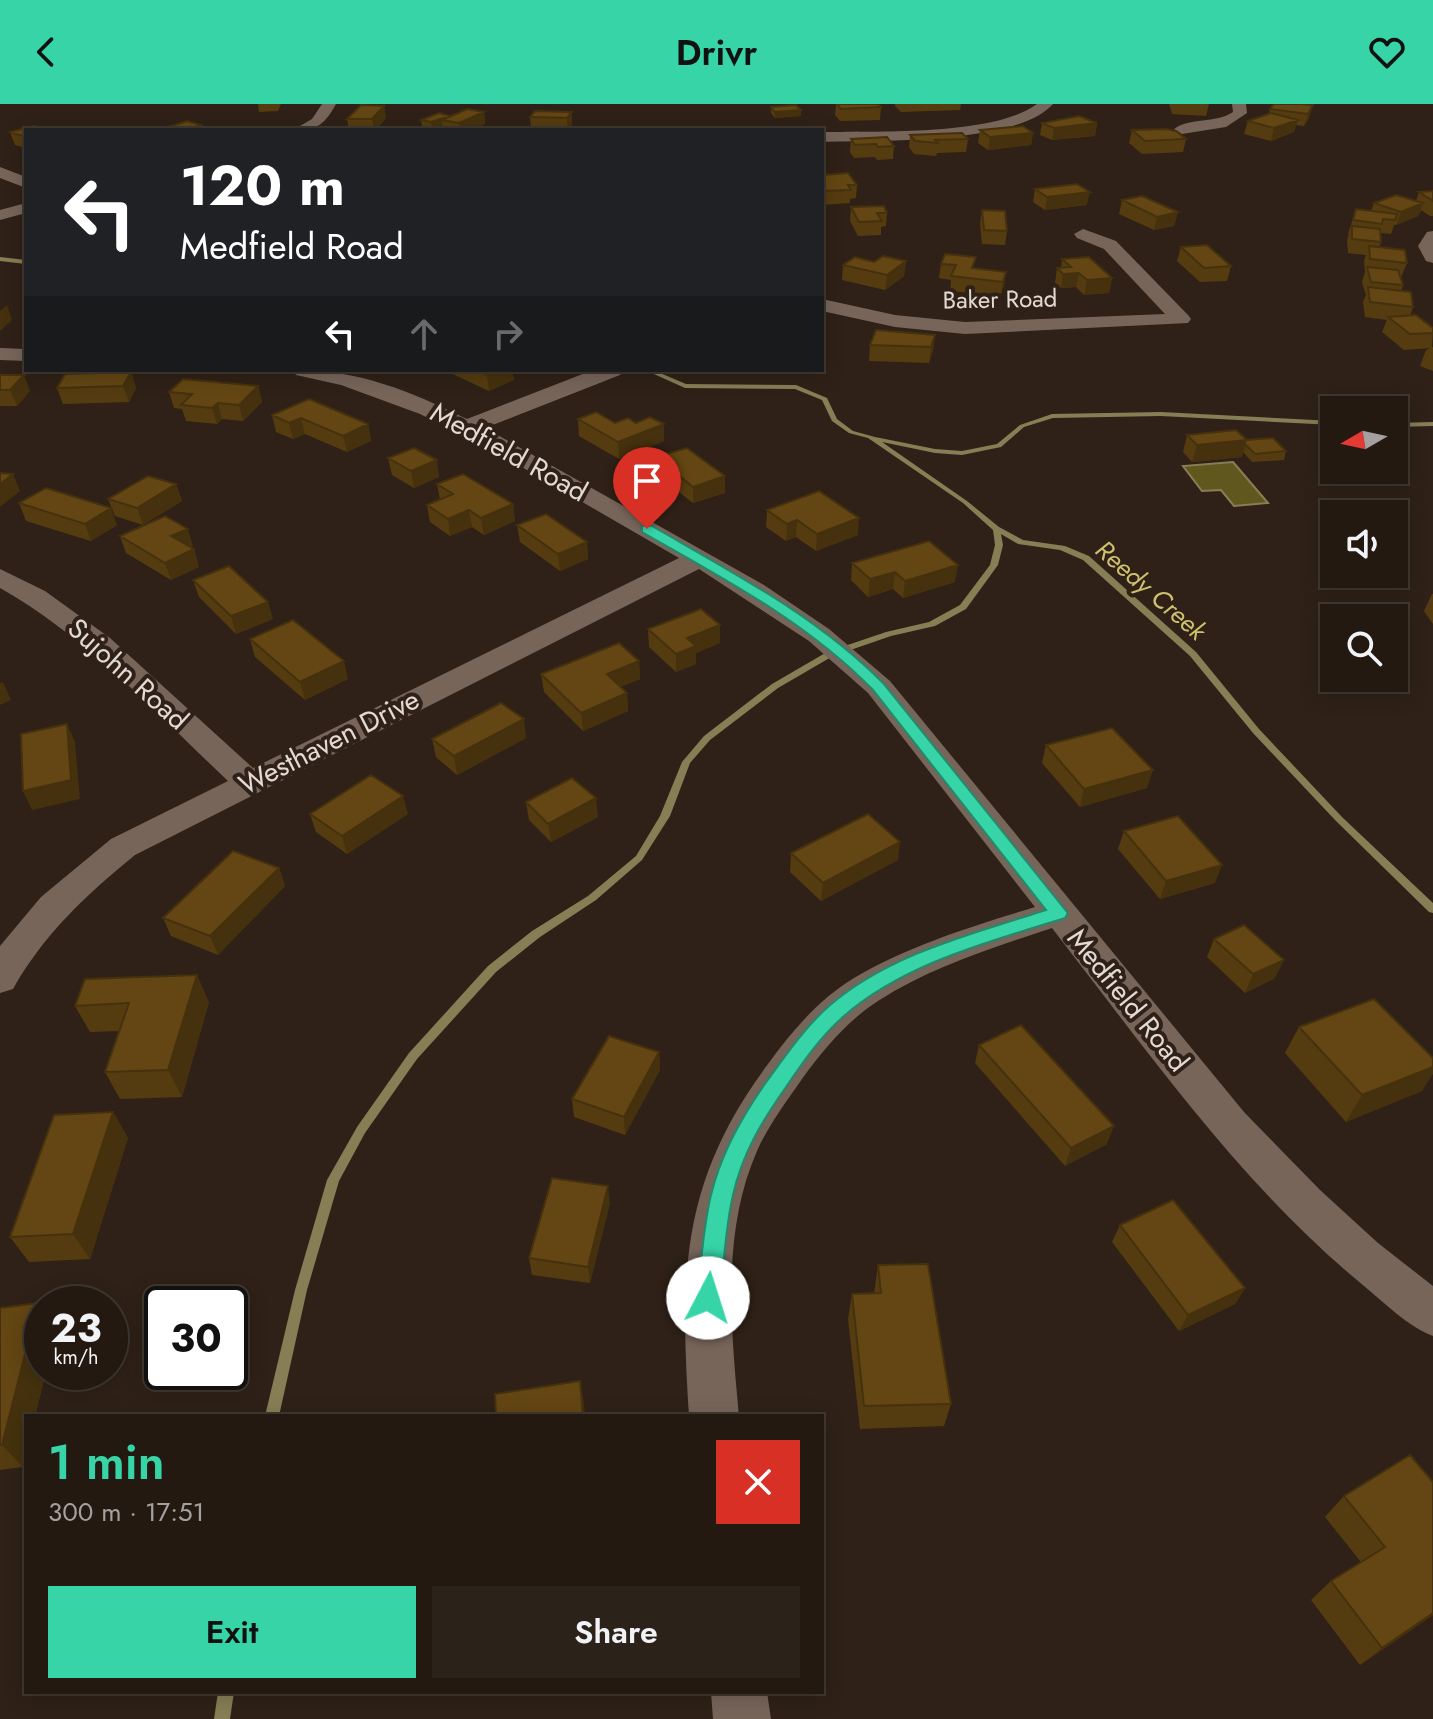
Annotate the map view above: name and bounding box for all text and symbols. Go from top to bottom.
text: Drivr [676,26,757,78]
icon: back [24,30,68,74]
icon: heart [1365,30,1409,74]
text: 120 m [180,145,345,226]
icon: left [48,160,152,264]
text: Medfield Road [180,220,404,272]
street label: Baker Road [942,281,1058,317]
icon: left [318,312,362,356]
icon: ahead [402,312,446,356]
icon: right [486,312,530,356]
street label: Medfield Road [423,392,595,512]
north arrow [1320,396,1408,484]
map controls [1320,396,1408,692]
pin [613,447,681,529]
icon: arrive [625,459,669,503]
button: sound [1320,500,1408,588]
water label: Reedy Creek [1087,531,1216,650]
button: search [1320,604,1408,692]
street label: Sujohn Road [58,608,198,740]
street label: Westhaven Drive [232,679,426,805]
street label: Medfield Road [1057,919,1199,1081]
position arrow [666,1256,750,1340]
speed limit sign: 30 [144,1286,248,1390]
text: 23 [50,1299,102,1357]
text: km/h [53,1343,99,1372]
text: 1 min [48,1428,165,1497]
button: close [716,1440,800,1524]
text: 300 m · 17:51 [48,1493,204,1531]
button: Exit [48,1586,416,1678]
button: Share [432,1586,800,1678]

